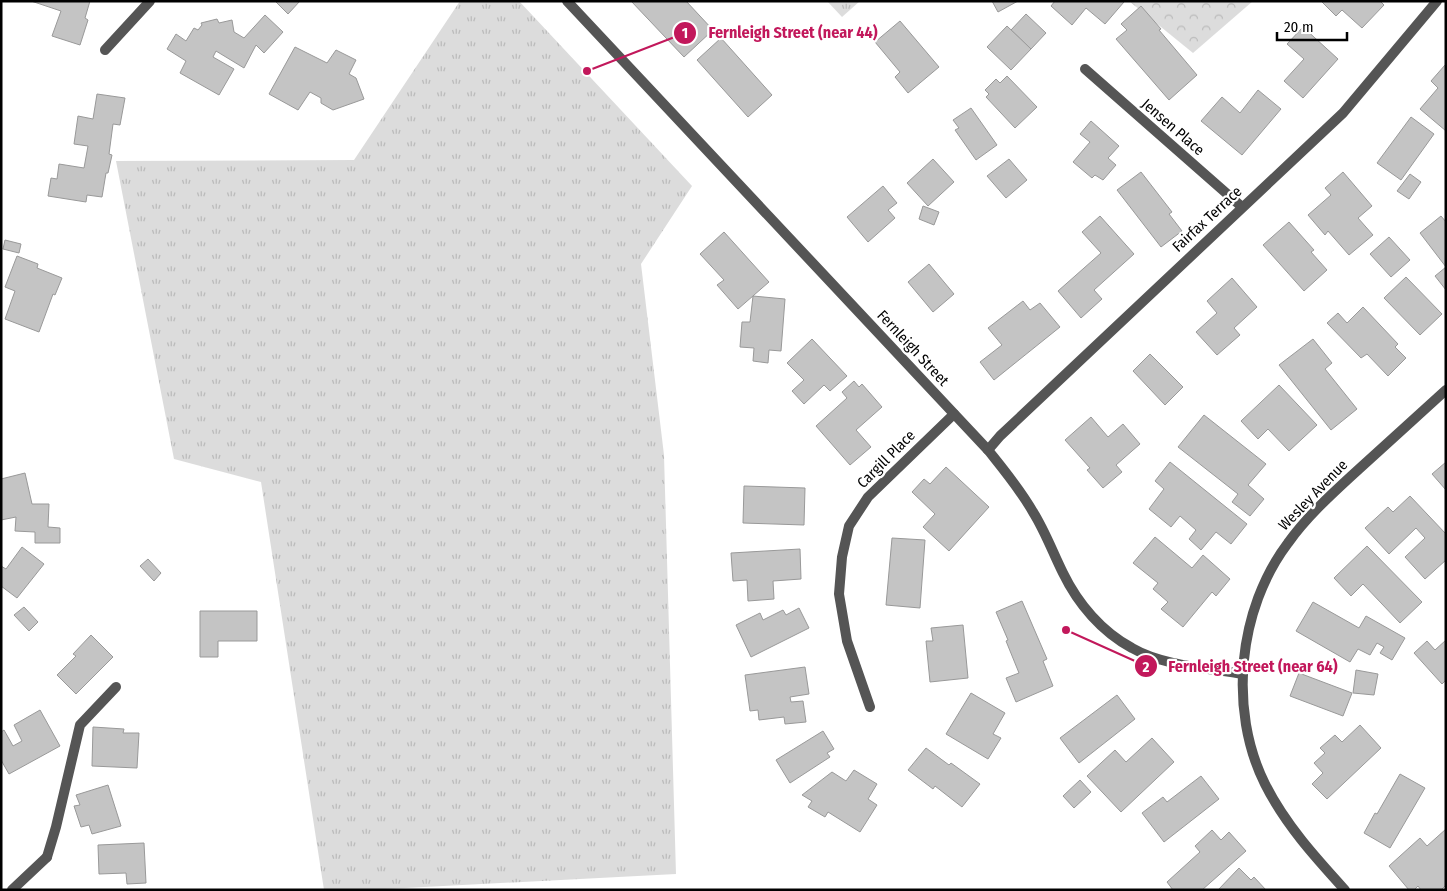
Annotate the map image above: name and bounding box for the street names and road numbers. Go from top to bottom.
street label: Jensen Place [1138,95,1208,159]
street label: Fairfax Terrace [1169,182,1245,256]
street label: Fernleigh Street [873,306,953,390]
street label: Cargill Place [853,426,919,492]
street label: Wesley Avenue [1275,456,1351,534]

